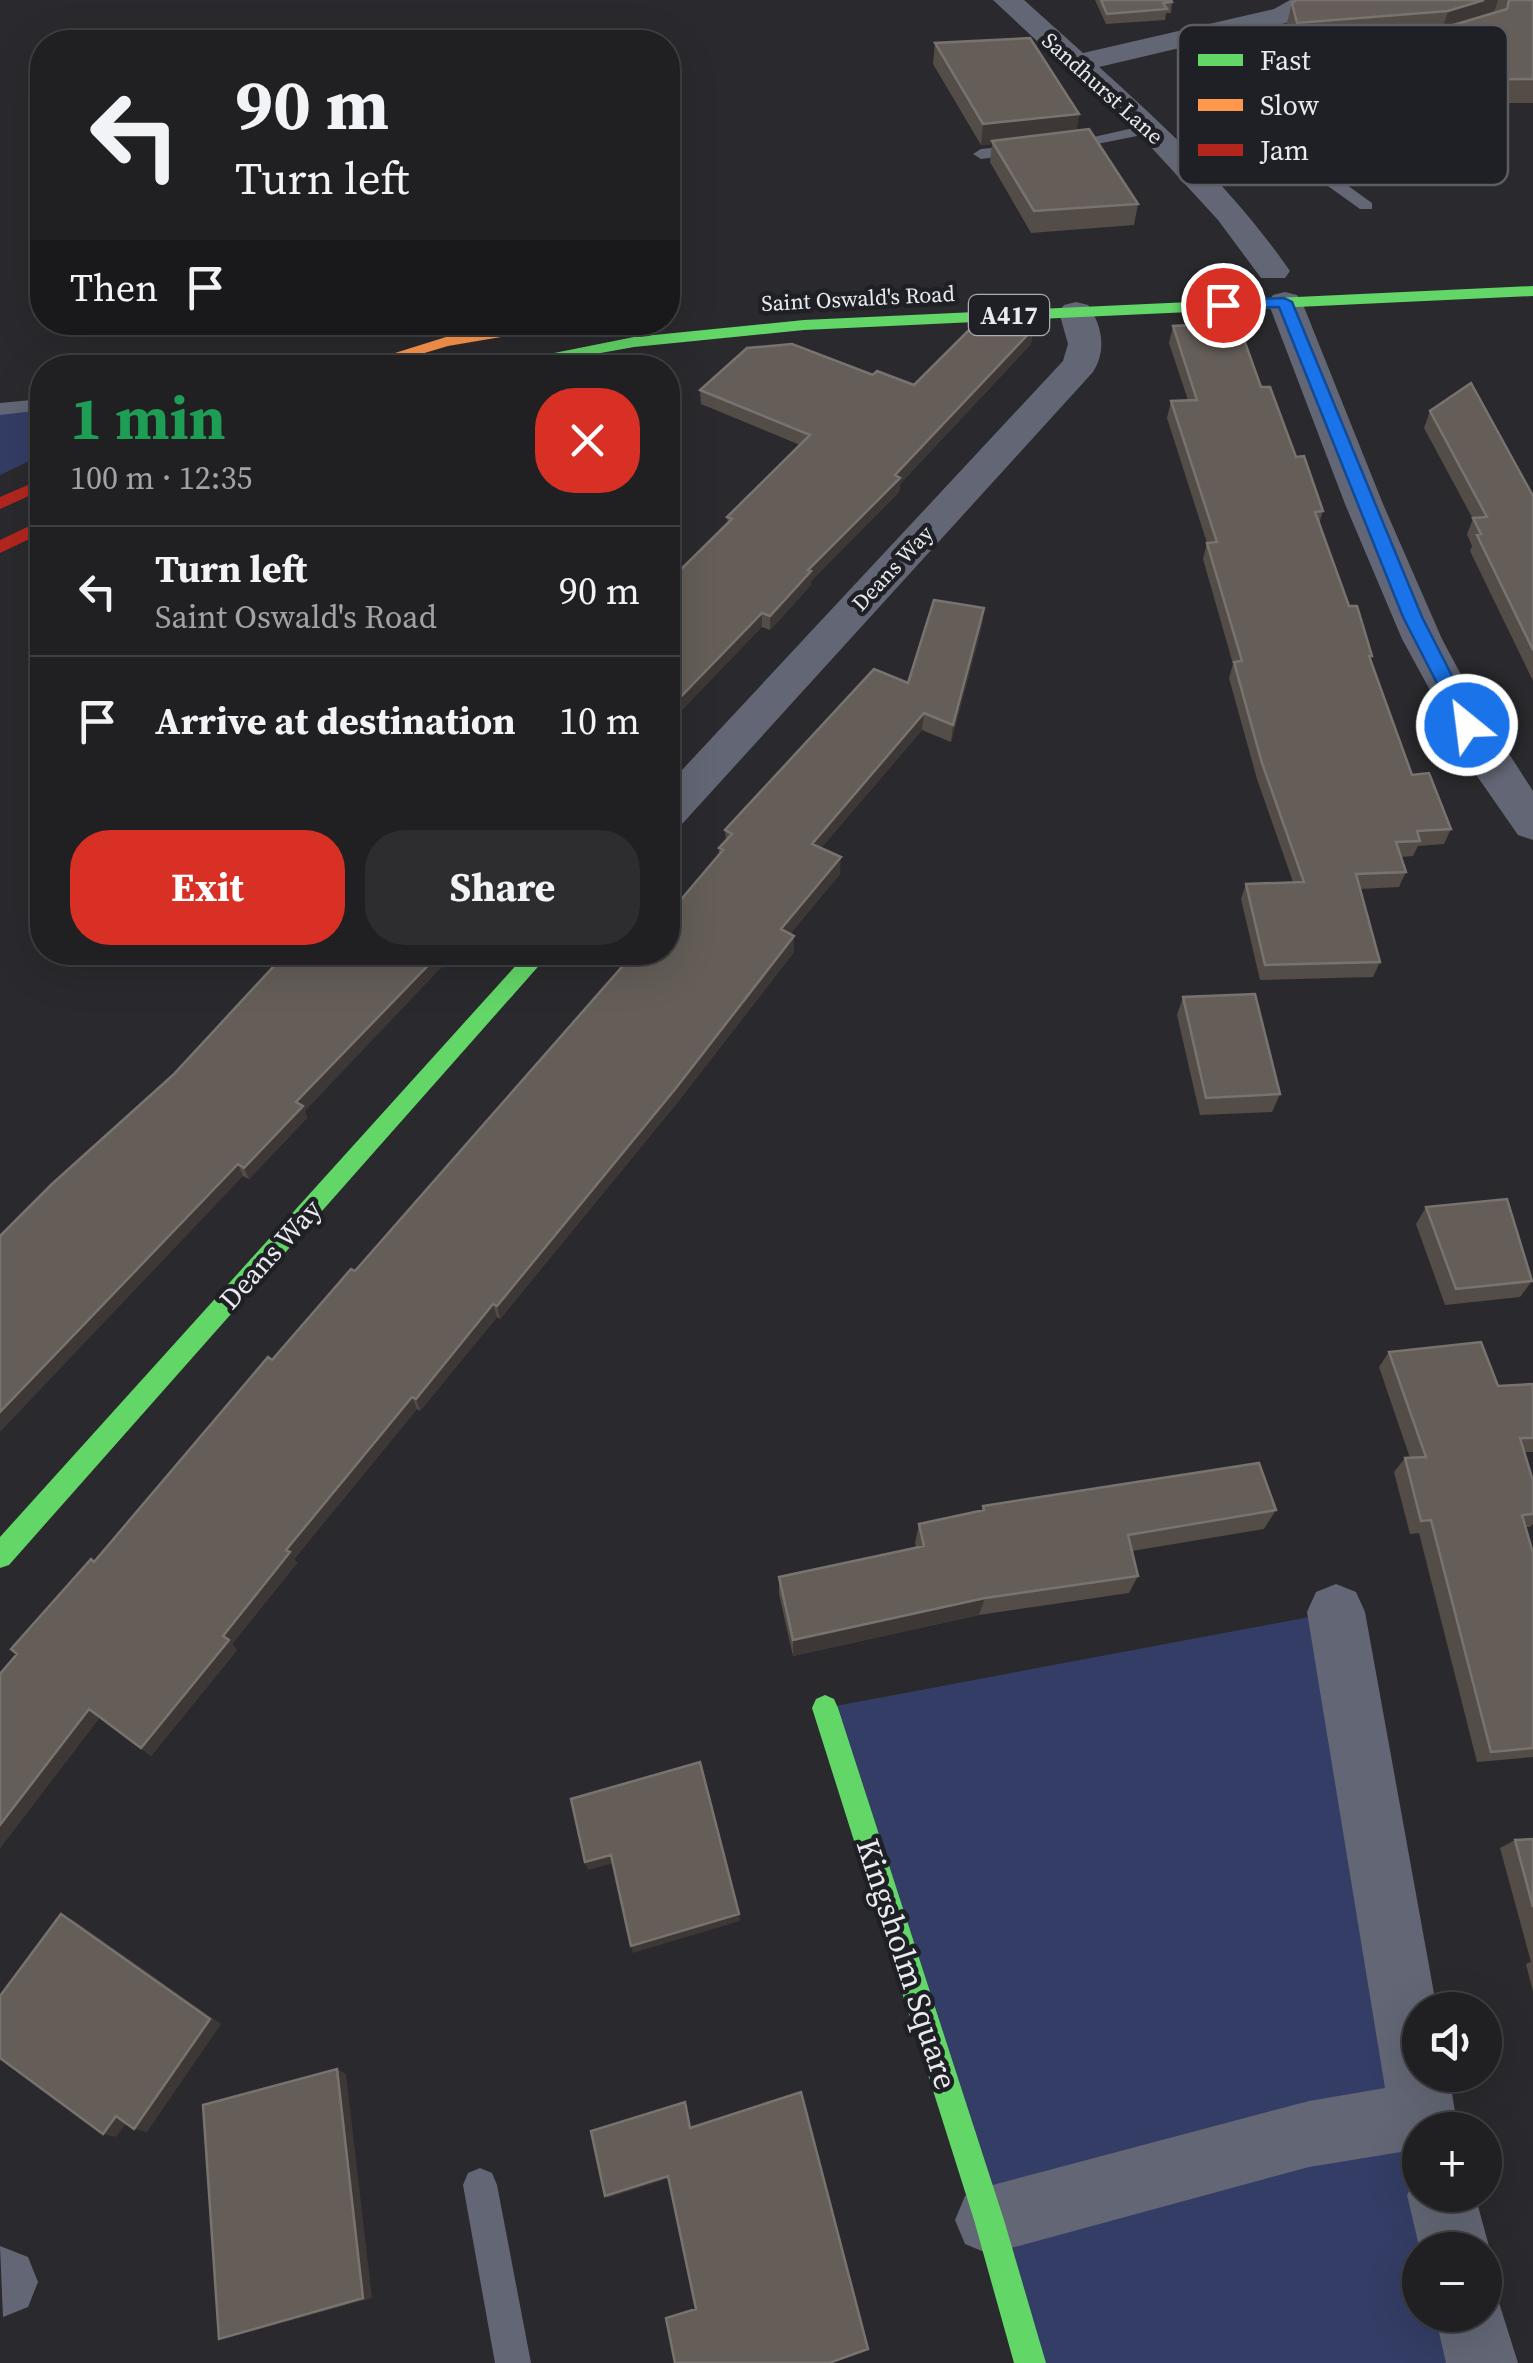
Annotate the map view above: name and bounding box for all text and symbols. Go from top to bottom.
street label: Sandhurst Lane [1036,25,1170,151]
legend [1178,25,1508,185]
text: Fast [1260,41,1311,79]
text: 90 m [235,56,389,152]
icon: left [70,70,200,200]
text: Slow [1260,86,1320,124]
text: Jam [1259,131,1309,169]
text: Turn left [235,147,409,209]
icon: arrive [178,260,233,315]
text: Then [70,262,158,314]
pin [1181,263,1266,348]
street label: Saint Oswald's Road [760,278,956,318]
icon: arrive [1196,278,1251,333]
road number: A417 [969,295,1049,335]
text: 1 min [70,377,226,459]
button: close [535,388,640,493]
text: 100 m · 12:35 [70,456,252,500]
street label: Deans Way [845,518,940,617]
text: Turn left [155,543,307,595]
icon: left [70,564,125,619]
text: 90 m [559,565,640,617]
text: Saint Oswald's Road [155,595,437,639]
position arrow [1415,673,1519,777]
icon: arrive [70,694,125,749]
text: Arrive at destination [155,695,516,747]
text: 10 m [559,695,640,747]
button: Exit [70,830,345,945]
button: Share [365,830,640,945]
street label: Deans Way [210,1190,330,1317]
street label: Kingsholm Square [846,1833,968,2095]
map controls [1402,1992,1502,2332]
button: sound [1402,1992,1502,2092]
button: + [1402,2112,1502,2212]
button: − [1402,2232,1502,2332]

